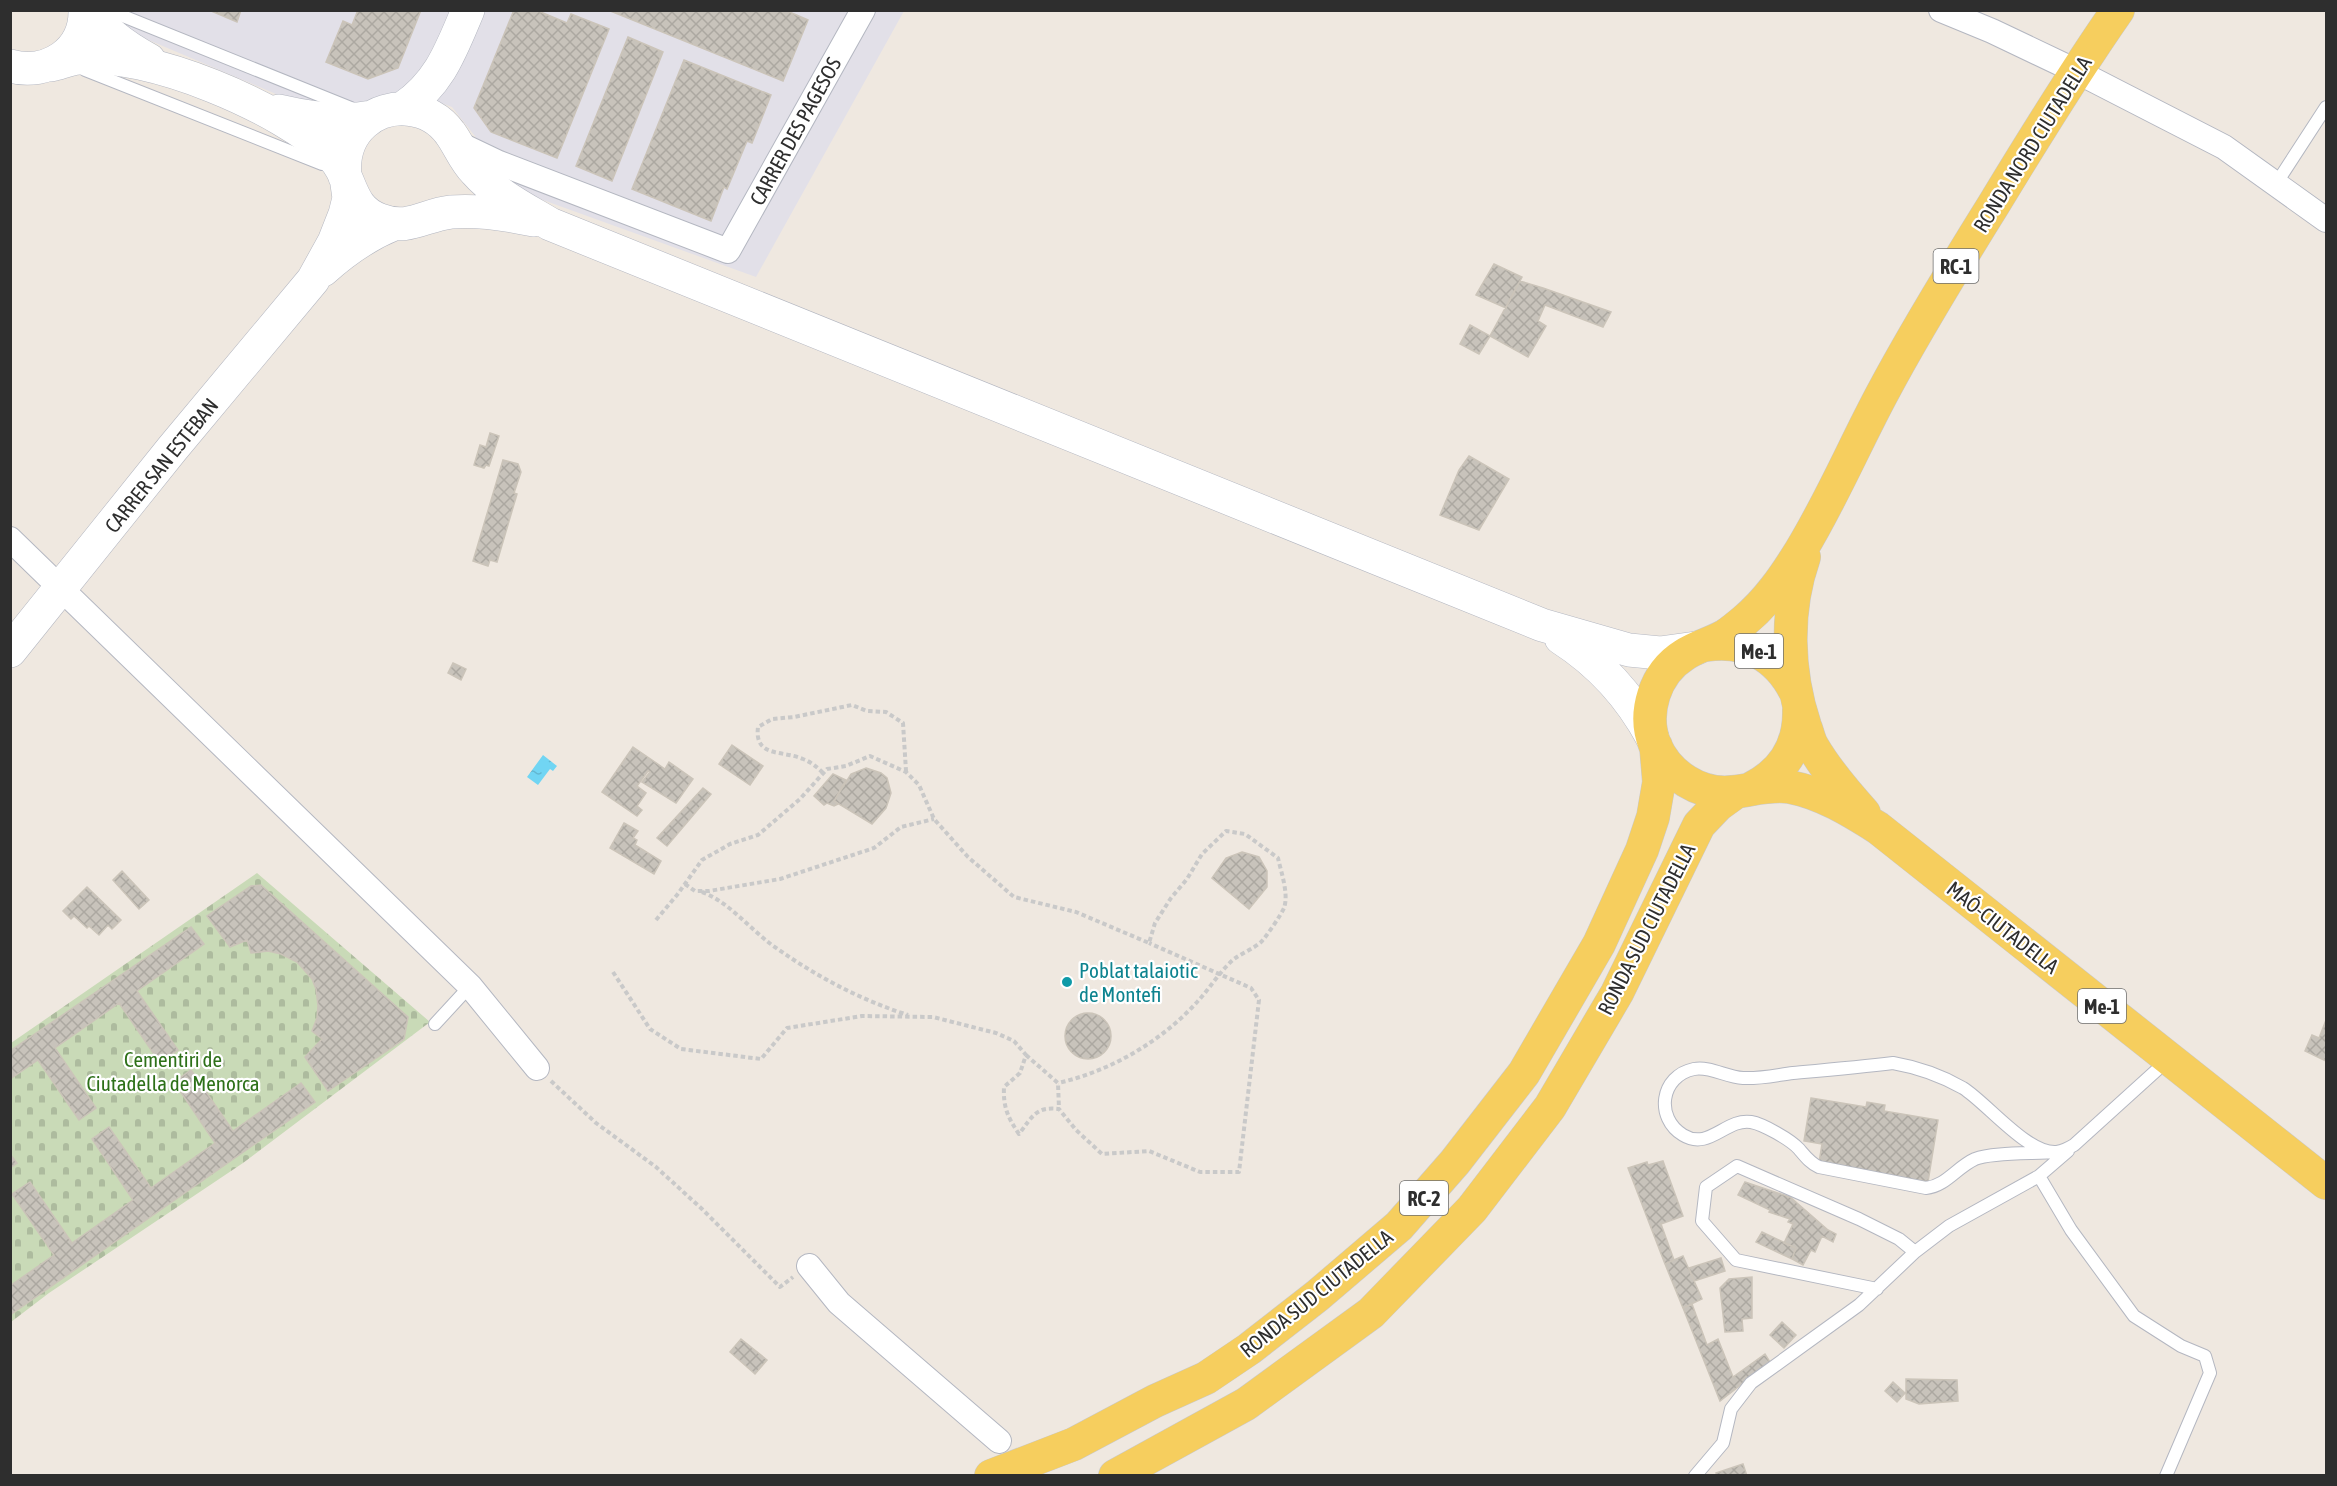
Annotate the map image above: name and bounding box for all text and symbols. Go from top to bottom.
street label: RONDA NORD CIUTADELLA [1968,51,2096,236]
street label: CARRER DES PAGESOS [744,53,846,209]
road number: RC-1 [1934,249,1978,283]
street label: CARRER SAN ESTEBAN [99,393,223,537]
road number: Me-1 [1735,634,1783,668]
street label: RONDA SUD CIUTADELLA [1592,839,1700,1019]
street label: MAÓ-CIUTADELLA [1942,876,2064,978]
place label: Poblat talaiotic de Montefi [1079,958,1198,1006]
marker: Poblat talaiotic de Montefi [1060,975,1074,989]
road number: Me-1 [2078,989,2126,1023]
park label: Cementiri de Ciutadella de Menorca [86,1047,260,1095]
road number: RC-2 [1400,1181,1448,1215]
street label: RONDA SUD CIUTADELLA [1235,1224,1397,1362]

